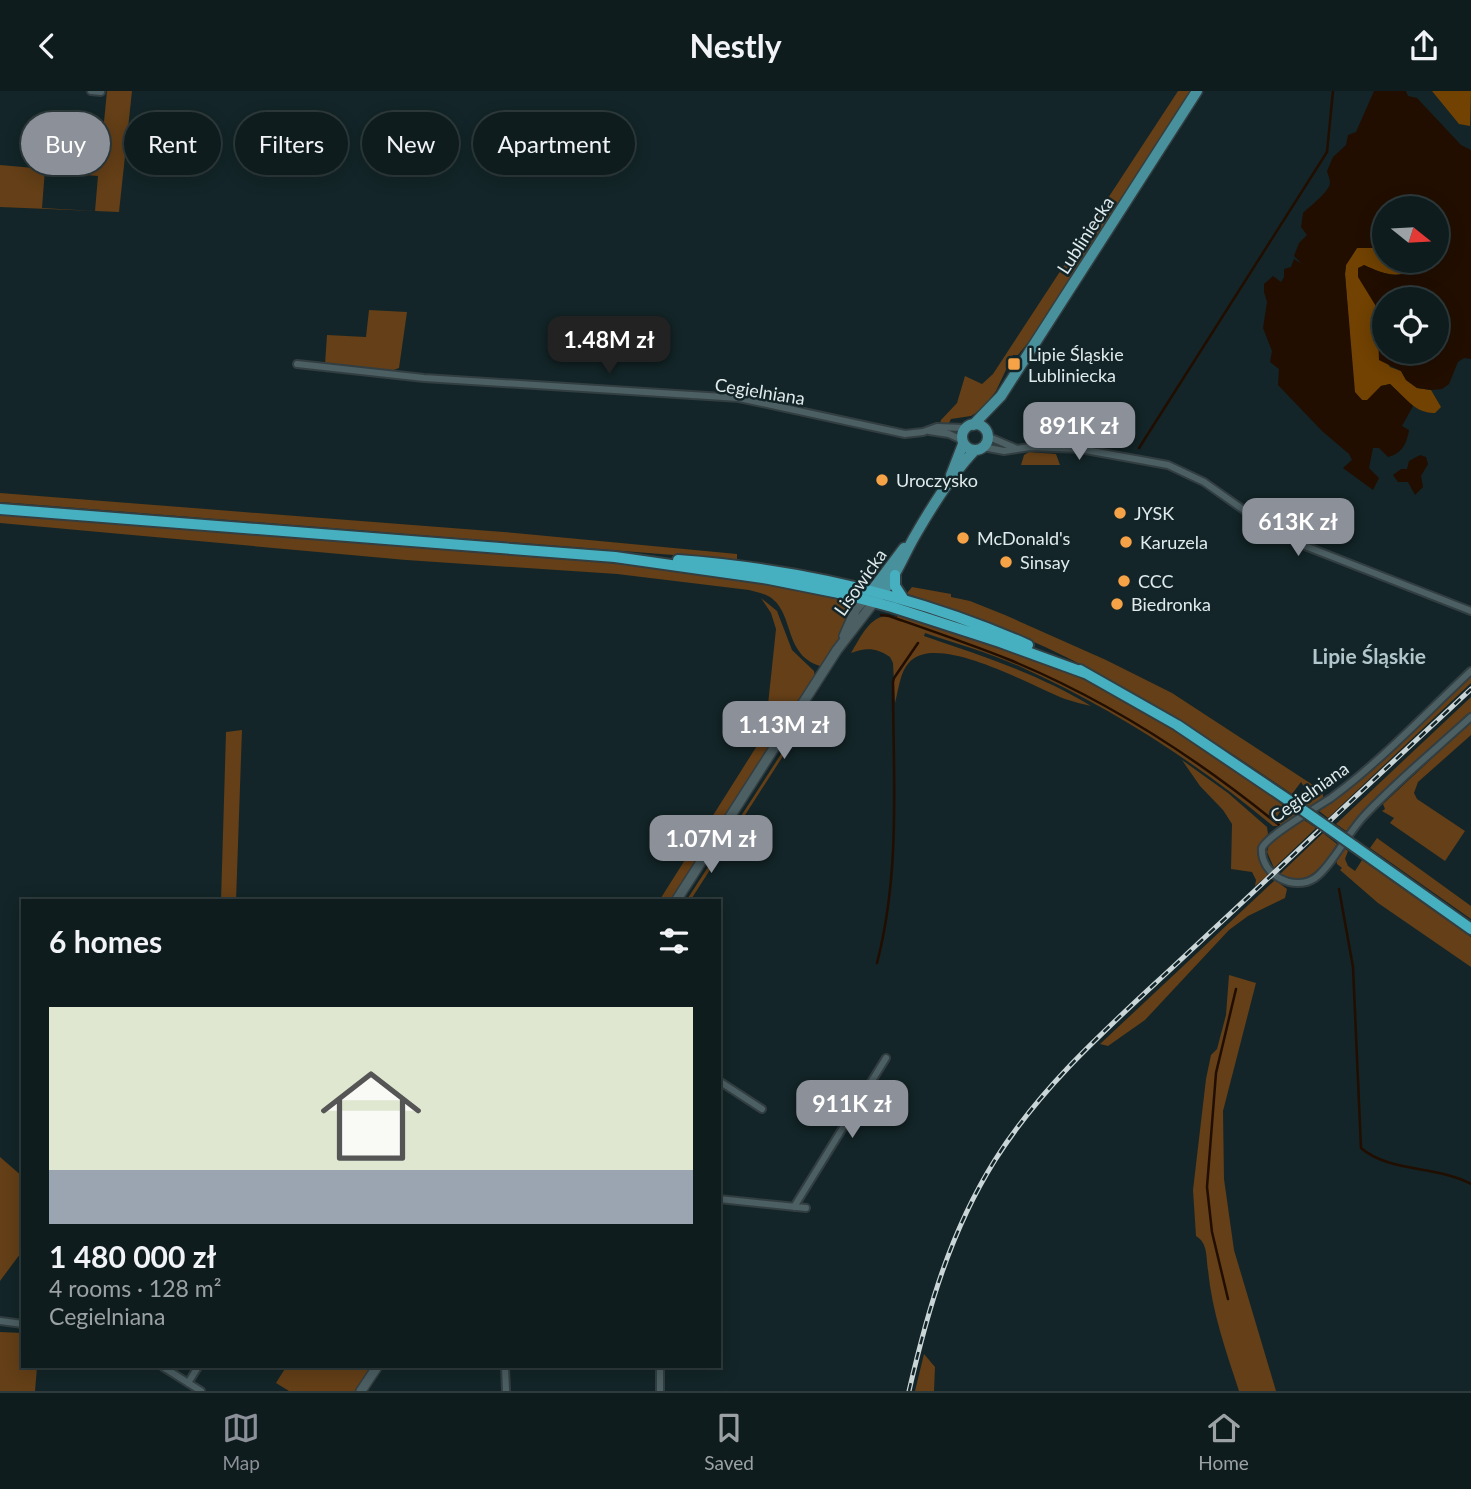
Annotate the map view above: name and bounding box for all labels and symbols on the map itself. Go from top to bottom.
street label: Lubliniecka [1052,192,1118,278]
north arrow [1372,196,1449,273]
pin: 1.48M zł [537,317,681,376]
place label: Lipie Śląskie Lubliniecka [1028,343,1124,386]
marker: Lipie Śląskie Lubliniecka [1006,356,1022,372]
street label: Cegielniana [713,373,807,409]
pin: 891K zł [1014,403,1144,462]
place label: Uroczysko [896,469,978,491]
marker: Uroczysko [874,472,890,488]
pin: 613K zł [1233,498,1363,558]
place label: JYSK [1134,502,1174,524]
marker: JYSK [1112,505,1128,521]
place label: McDonald's [977,527,1071,549]
marker: McDonald's [955,530,971,546]
place label: Karuzela [1140,531,1208,553]
marker: Karuzela [1118,534,1134,550]
street label: Lisowicka [829,544,891,620]
place label: Sinsay [1020,551,1071,573]
marker: Sinsay [998,554,1014,570]
place label: CCC [1138,570,1174,592]
marker: CCC [1116,573,1132,589]
place label: Biedronka [1131,593,1211,615]
marker: Biedronka [1109,596,1125,612]
district label: Lipie Śląskie [1312,643,1426,668]
pin: 1.13M zł [712,701,856,761]
street label: Cegielniana [1265,757,1353,827]
pin: 1.07M zł [639,815,783,875]
pin: 911K zł [787,1081,917,1140]

